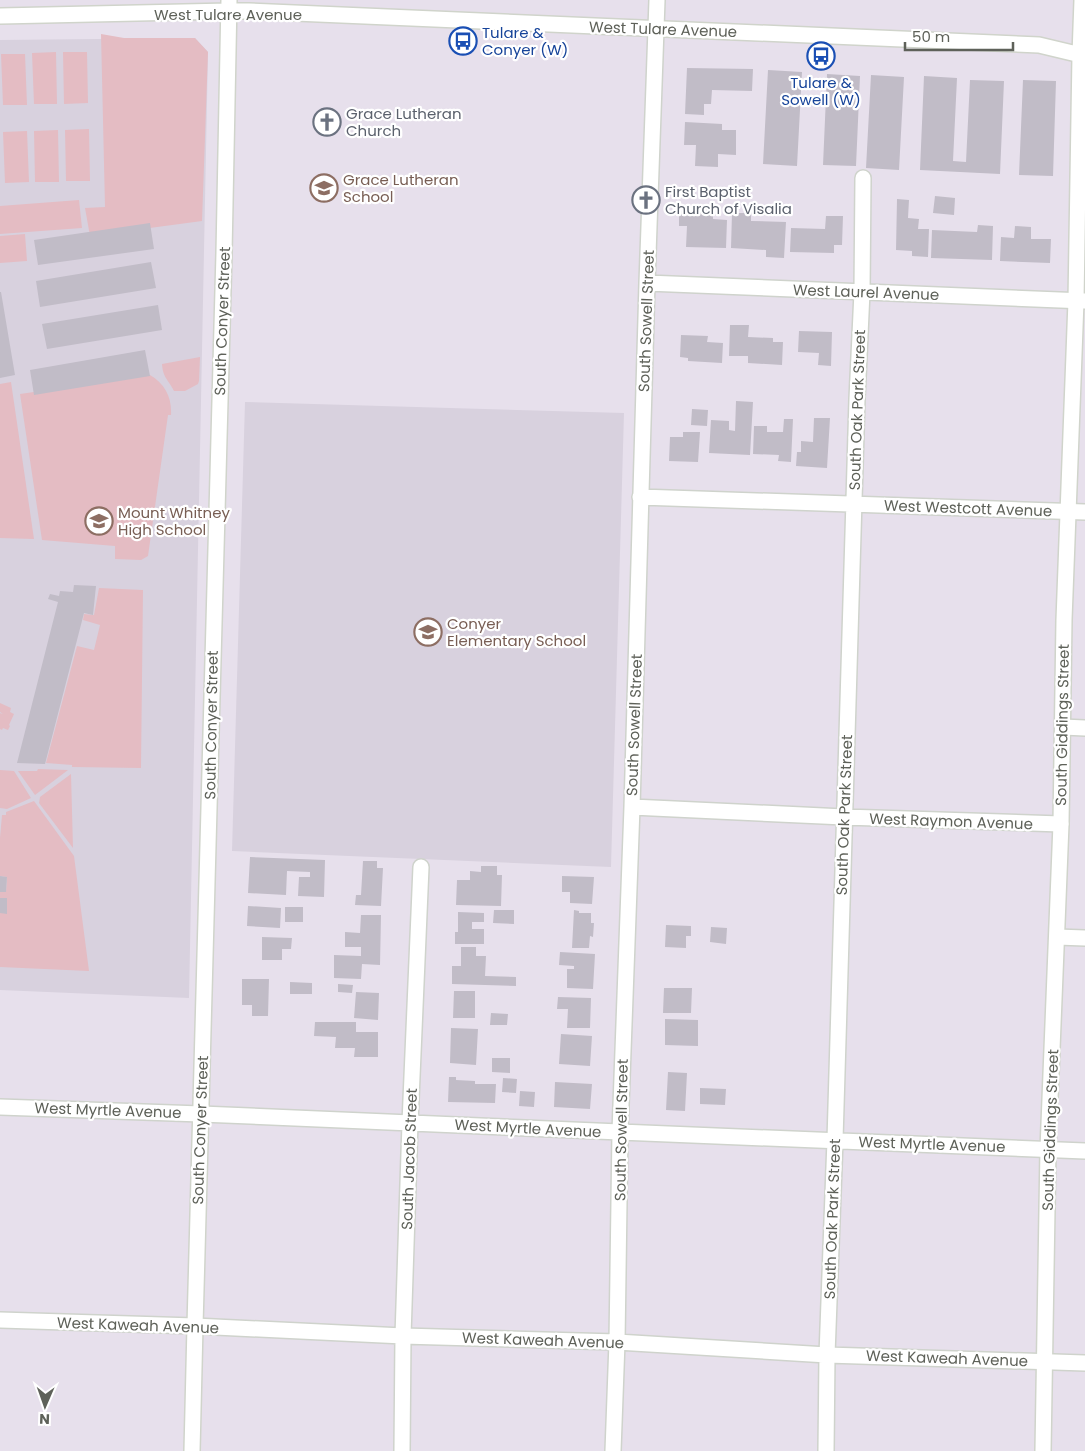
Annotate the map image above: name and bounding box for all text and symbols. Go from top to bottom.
street label: West Tulare Avenue [154,4,302,25]
street label: West Tulare Avenue [589,16,737,42]
scale bar [905,20,1012,52]
place label: Tulare & Conyer (W) [482,22,568,60]
bus stop icon: Tulare & Conyer (W) [448,26,478,56]
text: 50 m [912,26,950,47]
bus stop icon: Tulare & Sowell (W) [806,41,836,71]
place label: Tulare & Sowell (W) [781,72,861,110]
place label: Grace Lutheran Church [346,103,462,141]
church icon: Grace Lutheran Church [312,107,342,137]
place label: Grace Lutheran School [343,169,459,207]
school or university icon: Grace Lutheran School [309,173,339,203]
place label: First Baptist Church of Visalia [665,181,792,219]
church icon: First Baptist Church of Visalia [631,185,661,215]
street label: South Conyer Street [209,246,235,396]
street label: South Sowell Street [633,249,659,393]
street label: West Laurel Avenue [792,279,940,305]
street label: South Oak Park Street [844,329,870,491]
street label: West Westcott Avenue [883,495,1053,521]
place label: Mount Whitney High School [118,502,230,540]
school or university icon: Mount Whitney High School [84,506,114,536]
place label: Conyer Elementary School [447,613,586,651]
school or university icon: Conyer Elementary School [413,617,443,647]
street label: South Giddings Street [1050,644,1074,806]
street label: South Conyer Street [199,650,223,800]
street label: South Sowell Street [621,653,647,797]
street label: South Oak Park Street [831,734,857,896]
street label: West Raymon Avenue [869,808,1033,834]
street label: South Giddings Street [1037,1049,1063,1211]
street label: South Conyer Street [187,1055,213,1205]
street label: South Sowell Street [609,1059,633,1201]
street label: South Jacob Street [396,1088,422,1230]
street label: West Myrtle Avenue [34,1097,182,1123]
street label: West Myrtle Avenue [454,1114,602,1142]
street label: West Myrtle Avenue [858,1131,1006,1157]
street label: South Oak Park Street [819,1138,845,1300]
street label: West Kaweah Avenue [57,1312,219,1338]
street label: West Kaweah Avenue [462,1327,624,1353]
street label: West Kaweah Avenue [866,1345,1028,1371]
north arrow [20,1381,70,1431]
text: N [39,1409,50,1429]

